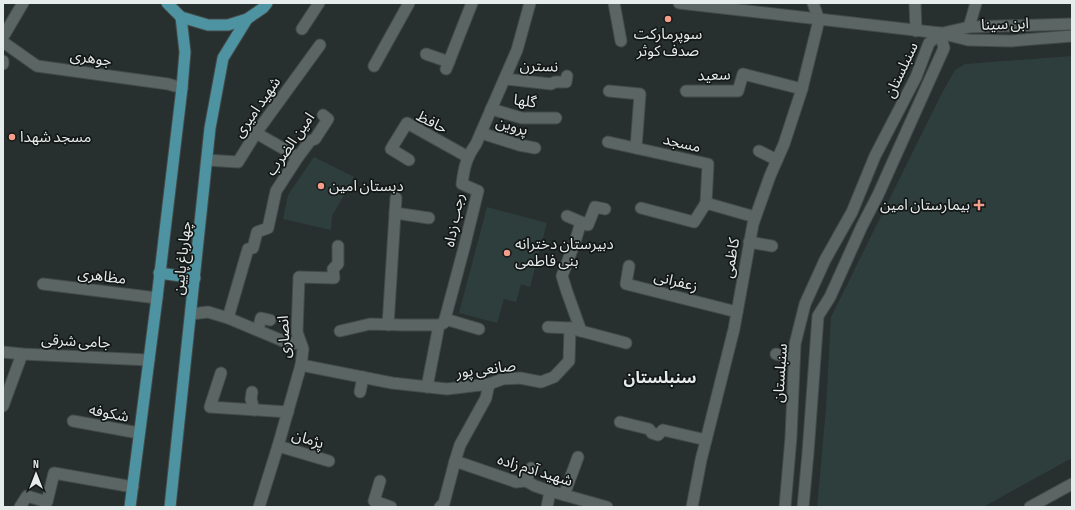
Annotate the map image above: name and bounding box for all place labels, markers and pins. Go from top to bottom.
marker: سوپرمارکت صدف کوثر [663,14,673,24]
place label: سوپرمارکت صدف کوثر [634,25,702,61]
place label: مسجد شهدا [20,128,91,147]
marker: مسجد شهدا [7,132,17,142]
place label: دبستان امین [329,177,404,196]
marker: دبستان امین [316,181,326,191]
place label: بیمارستان امین [880,196,970,215]
marker: بیمارستان امین [973,199,985,211]
place label: دبیرستان دخترانه بنی فاطمی [515,235,614,271]
marker: دبیرستان دخترانه بنی فاطمی [502,248,512,258]

